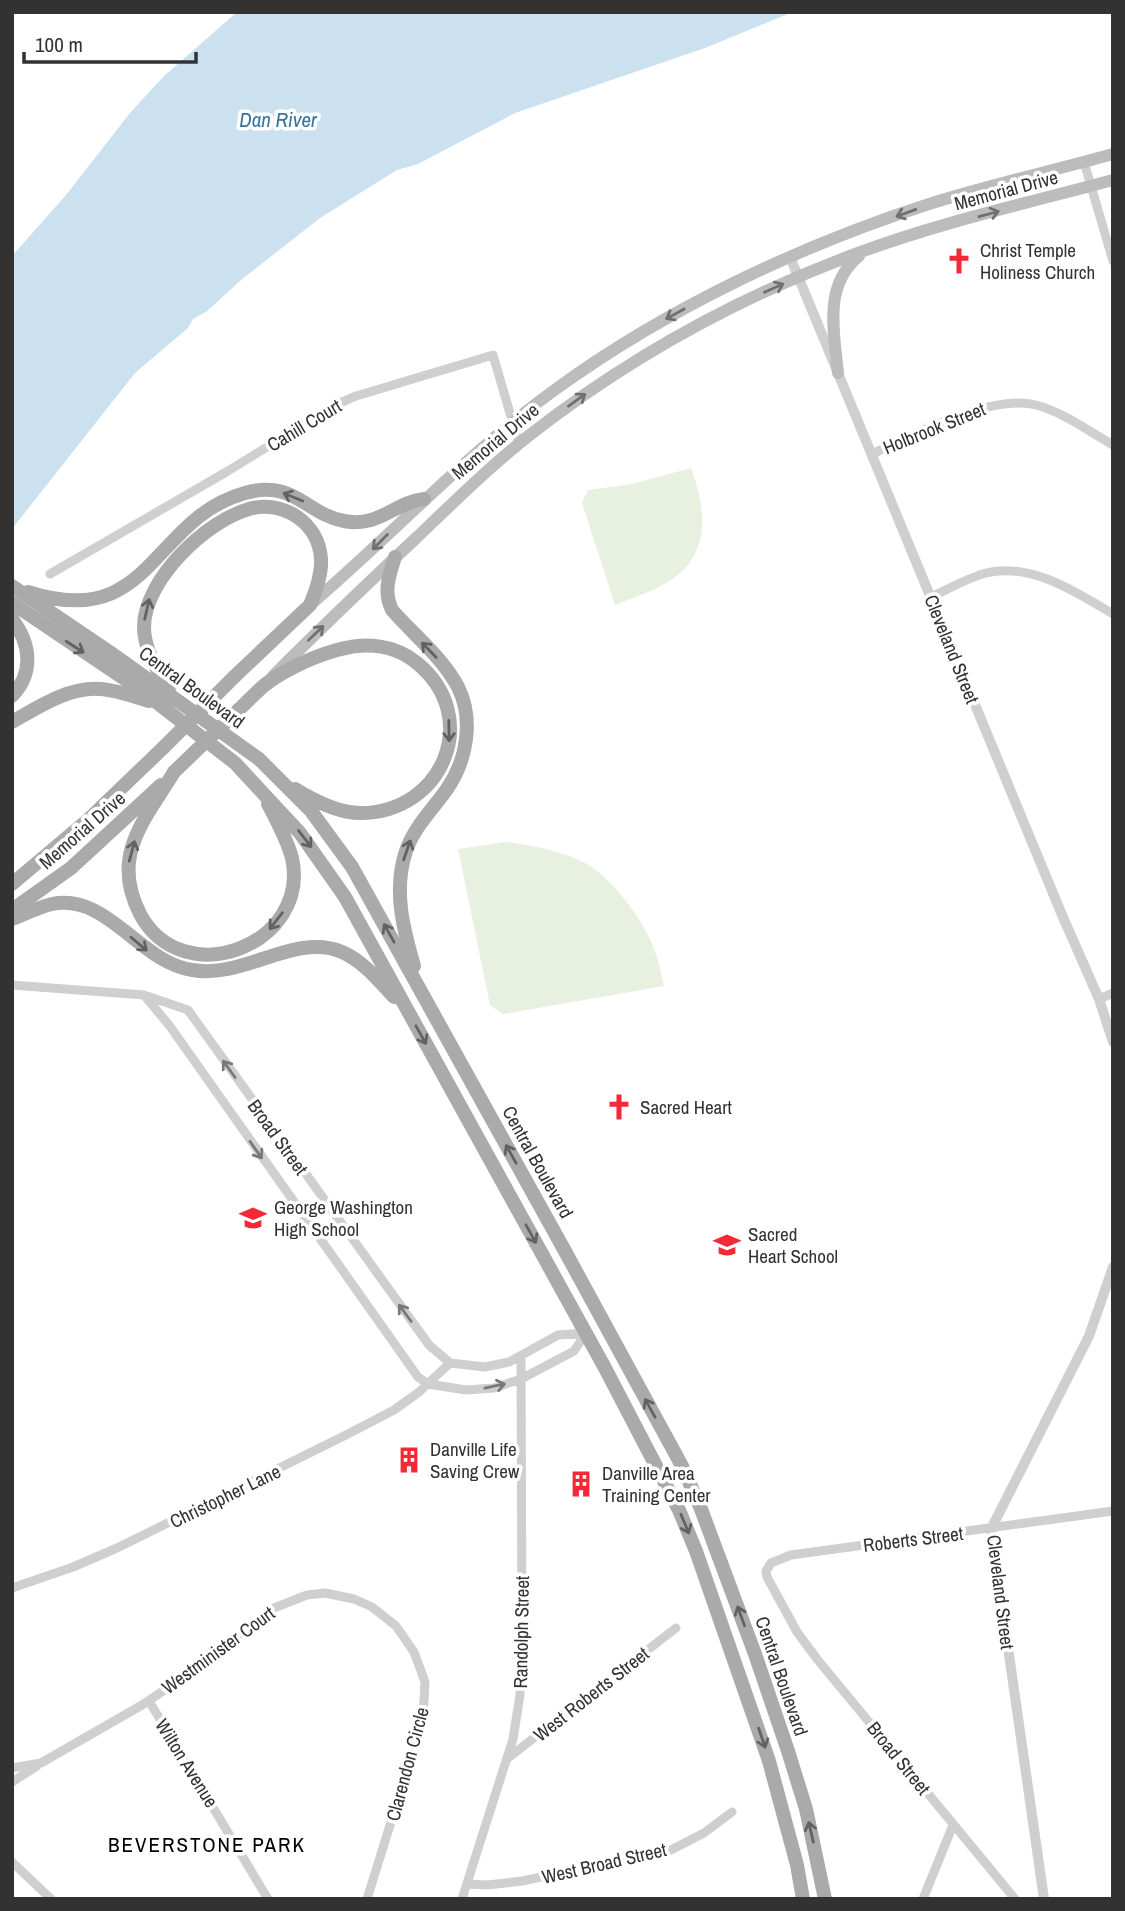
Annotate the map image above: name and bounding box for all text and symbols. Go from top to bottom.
scale bar [24,21,196,65]
text: 100 m [35,30,83,59]
water label: Dan River [239,105,318,134]
street label: Memorial Drive [951,164,1061,216]
one-way arrow [977,207,1000,220]
one-way arrow [895,208,917,220]
place label: Christ Temple Holiness Church [980,237,1095,285]
church icon: Christ Temple Holiness Church [944,246,974,276]
one-way arrow [763,281,784,294]
one-way arrow [666,307,686,321]
street label: Cahill Court [262,392,347,457]
one-way arrow [567,393,586,407]
street label: Holbrook Street [879,395,990,460]
street label: Memorial Drive [446,397,544,485]
one-way arrow [283,489,305,502]
one-way arrow [372,534,389,551]
street label: Cleveland Street [918,591,986,708]
one-way arrow [141,598,154,621]
one-way arrow [307,624,324,641]
one-way arrow [65,640,84,654]
street label: Central Boulevard [134,640,250,734]
one-way arrow [420,642,437,659]
one-way arrow [442,719,456,742]
street label: Memorial Drive [33,785,131,875]
one-way arrow [297,830,312,848]
one-way arrow [402,839,414,861]
one-way arrow [126,840,139,863]
one-way arrow [268,911,283,929]
one-way arrow [382,923,395,944]
one-way arrow [130,936,148,952]
one-way arrow [414,1024,428,1044]
one-way arrow [222,1060,236,1079]
church icon: Sacred Heart [604,1092,634,1122]
street label: Broad Street [242,1094,315,1181]
place label: Sacred Heart [640,1094,732,1120]
street label: Central Boulevard [496,1101,580,1223]
one-way arrow [249,1140,263,1159]
one-way arrow [504,1144,518,1164]
place label: George Washington High School [274,1194,413,1242]
school or university icon: George Washington High School [238,1203,268,1233]
place label: Sacred Heart School [748,1221,838,1269]
one-way arrow [524,1223,538,1243]
school or university icon: Sacred Heart School [712,1230,742,1260]
one-way arrow [398,1304,412,1323]
one-way arrow [484,1379,506,1392]
one-way arrow [643,1398,657,1418]
place label: Danville Life Saving Crew [430,1436,520,1484]
building icon: Danville Life Saving Crew [394,1445,424,1475]
street label: Christopher Lane [165,1458,285,1534]
place label: Danville Area Training Center [602,1460,711,1508]
building icon: Danville Area Training Center [566,1469,596,1499]
one-way arrow [679,1513,692,1534]
street label: Roberts Street [862,1520,965,1558]
street label: Cleveland Street [981,1533,1021,1651]
street label: Randolph Street [507,1575,535,1689]
street label: Westminister Court [156,1600,280,1700]
one-way arrow [734,1605,746,1627]
street label: Central Boulevard [749,1613,815,1739]
street label: West Roberts Street [528,1640,655,1747]
street label: Clarendon Circle [379,1704,435,1824]
street label: Wilton Avenue [149,1714,225,1812]
street label: Broad Street [861,1716,937,1801]
one-way arrow [756,1727,769,1749]
one-way arrow [804,1821,817,1844]
district label: BEVERSTONE PARK [108,1830,306,1859]
street label: West Broad Street [539,1836,669,1890]

